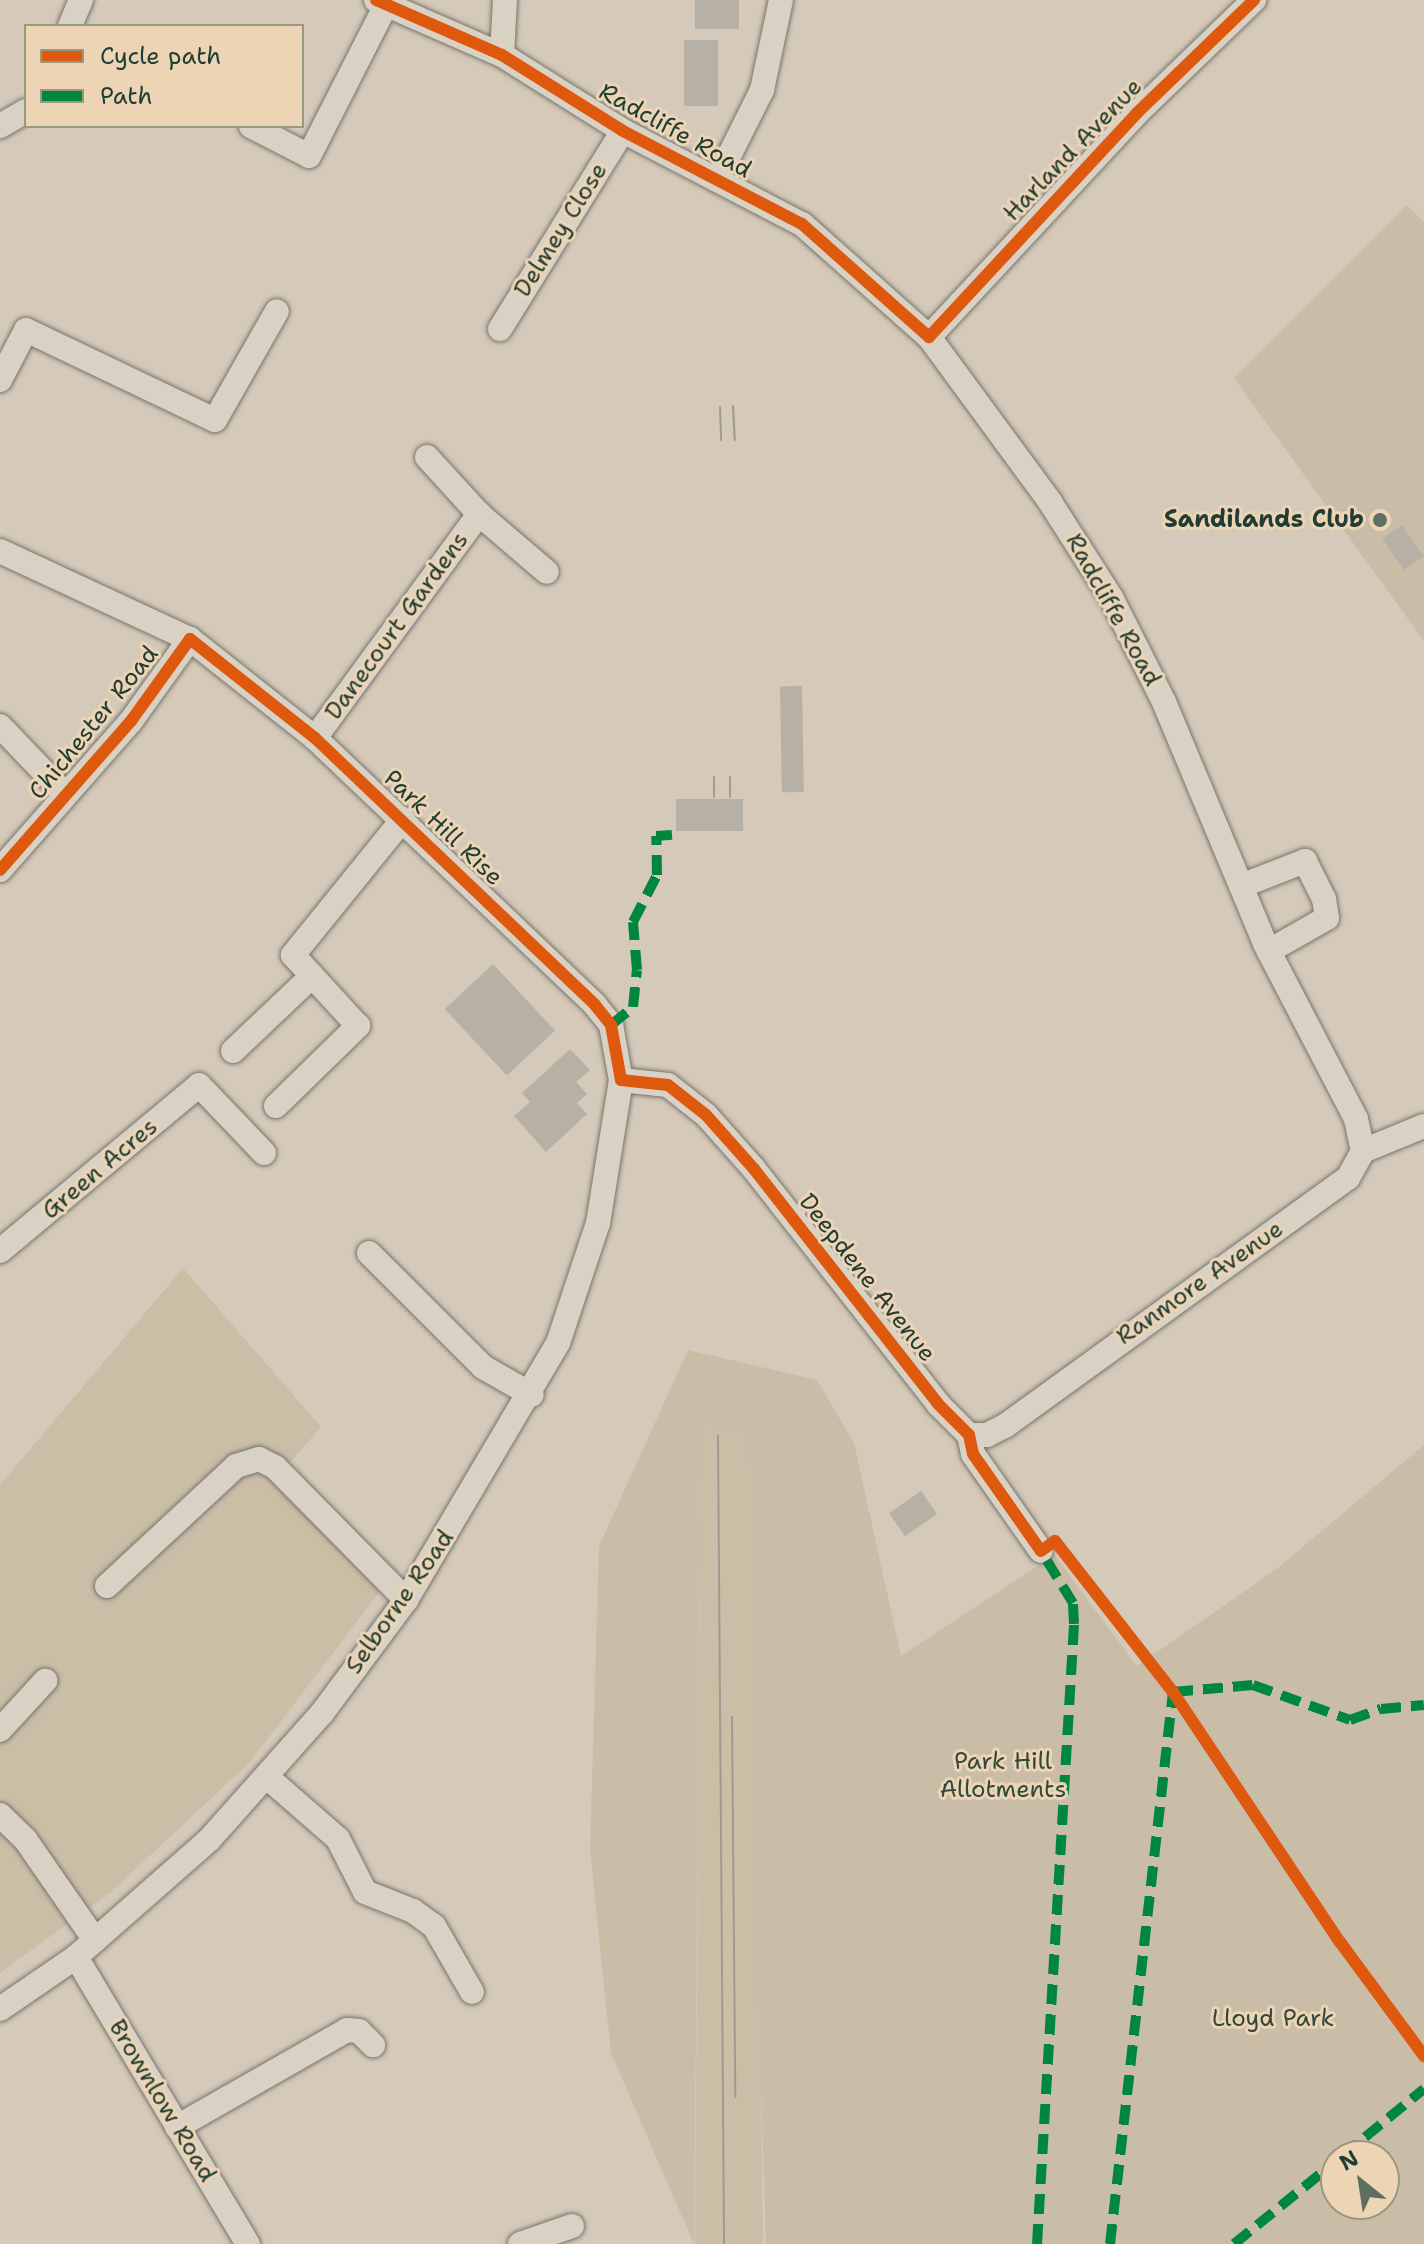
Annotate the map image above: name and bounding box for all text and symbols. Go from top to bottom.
legend [24,24,304,128]
text: Cycle path [100,40,221,72]
street label: Harland Avenue [998,73,1148,227]
street label: Radcliffe Road [594,77,756,185]
text: Path [100,80,152,112]
street label: Delmey Close [508,158,614,302]
place label: Sandilands Club [1164,506,1364,534]
marker: Sandilands Club [1371,511,1389,529]
street label: Danecourt Gardens [319,526,475,726]
street label: Radcliffe Road [1059,529,1167,691]
street label: Chichester Road [23,640,165,806]
street label: Park Hill Rise [378,764,508,892]
street label: Green Acres [36,1112,164,1226]
street label: Deepdene Avenue [792,1188,942,1368]
street label: Ranmore Avenue [1111,1215,1289,1351]
street label: Selborne Road [340,1524,460,1680]
park label: Park Hill Allotments [940,1748,1066,1804]
park label: Lloyd Park [1212,2005,1334,2033]
street label: Brownlow Road [102,2015,222,2187]
north arrow [1320,2140,1400,2220]
text: N [1334,2144,1364,2177]

